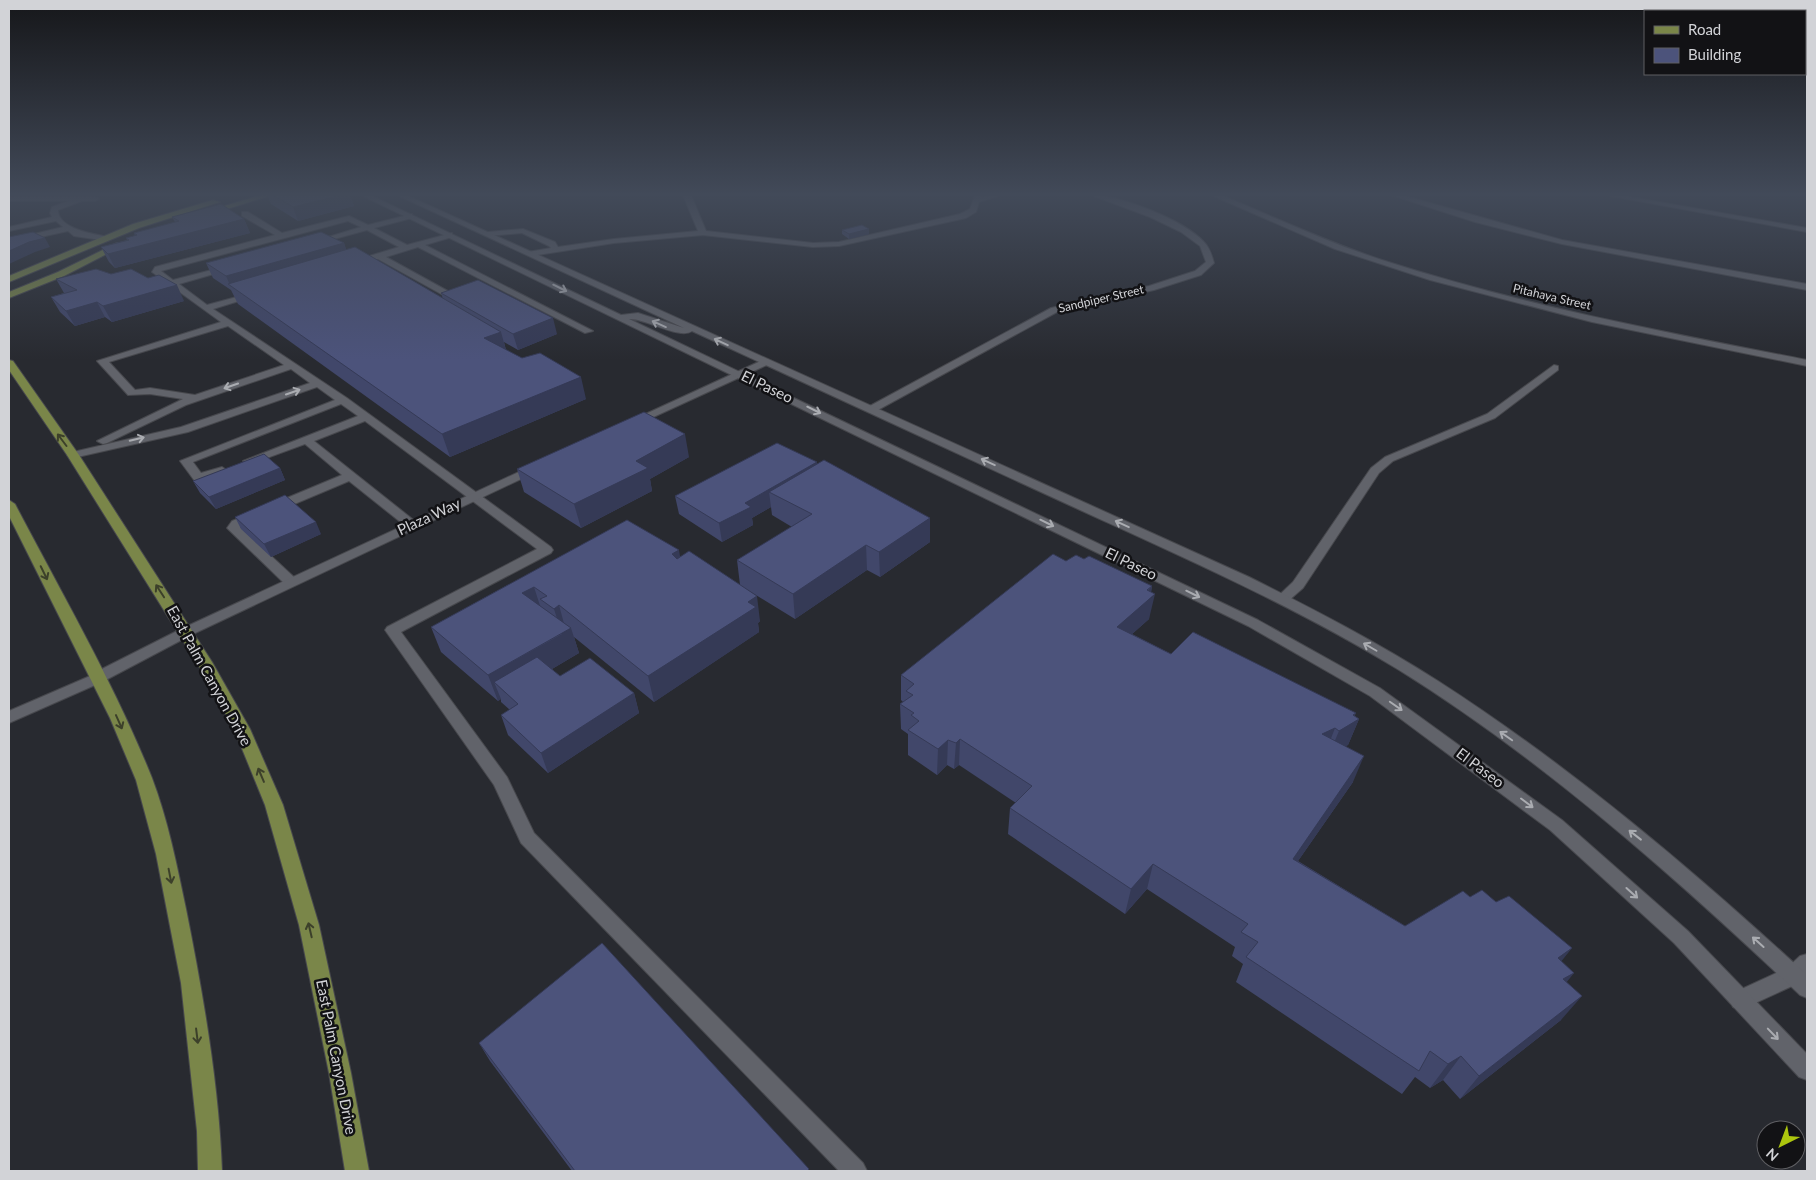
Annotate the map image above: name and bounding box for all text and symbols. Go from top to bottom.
legend [1644,10,1806,75]
text: Road [1688,20,1721,38]
text: Building [1688,45,1741,63]
street label: Pitahaya Street [1512,280,1593,313]
street label: Sandpiper Street [1057,281,1146,316]
one-way arrow [552,284,567,293]
one-way arrow [652,319,667,329]
one-way arrow [713,336,728,346]
street label: El Paseo [739,366,796,406]
one-way arrow [223,382,239,391]
one-way arrow [284,387,300,396]
one-way arrow [806,406,821,415]
one-way arrow [56,434,67,447]
one-way arrow [129,434,145,443]
one-way arrow [981,457,996,466]
street label: Plaza Way [394,494,463,539]
one-way arrow [1114,518,1129,528]
one-way arrow [1039,519,1054,528]
street label: El Paseo [1103,543,1160,583]
one-way arrow [39,565,49,580]
one-way arrow [155,584,165,598]
one-way arrow [1185,590,1200,599]
street label: East Palm Canyon Drive [164,602,256,749]
one-way arrow [1364,642,1378,652]
one-way arrow [1389,701,1403,711]
one-way arrow [115,714,124,729]
one-way arrow [1500,731,1514,741]
street label: El Paseo [1453,743,1508,791]
one-way arrow [256,768,266,783]
one-way arrow [1520,798,1534,808]
one-way arrow [1629,830,1642,841]
one-way arrow [166,867,175,883]
one-way arrow [1625,887,1638,898]
one-way arrow [305,922,314,938]
one-way arrow [1751,936,1764,948]
street label: East Palm Canyon Drive [313,978,361,1136]
one-way arrow [192,1027,202,1043]
one-way arrow [1767,1028,1779,1040]
north arrow [1756,1120,1806,1170]
text: N [1762,1145,1782,1165]

